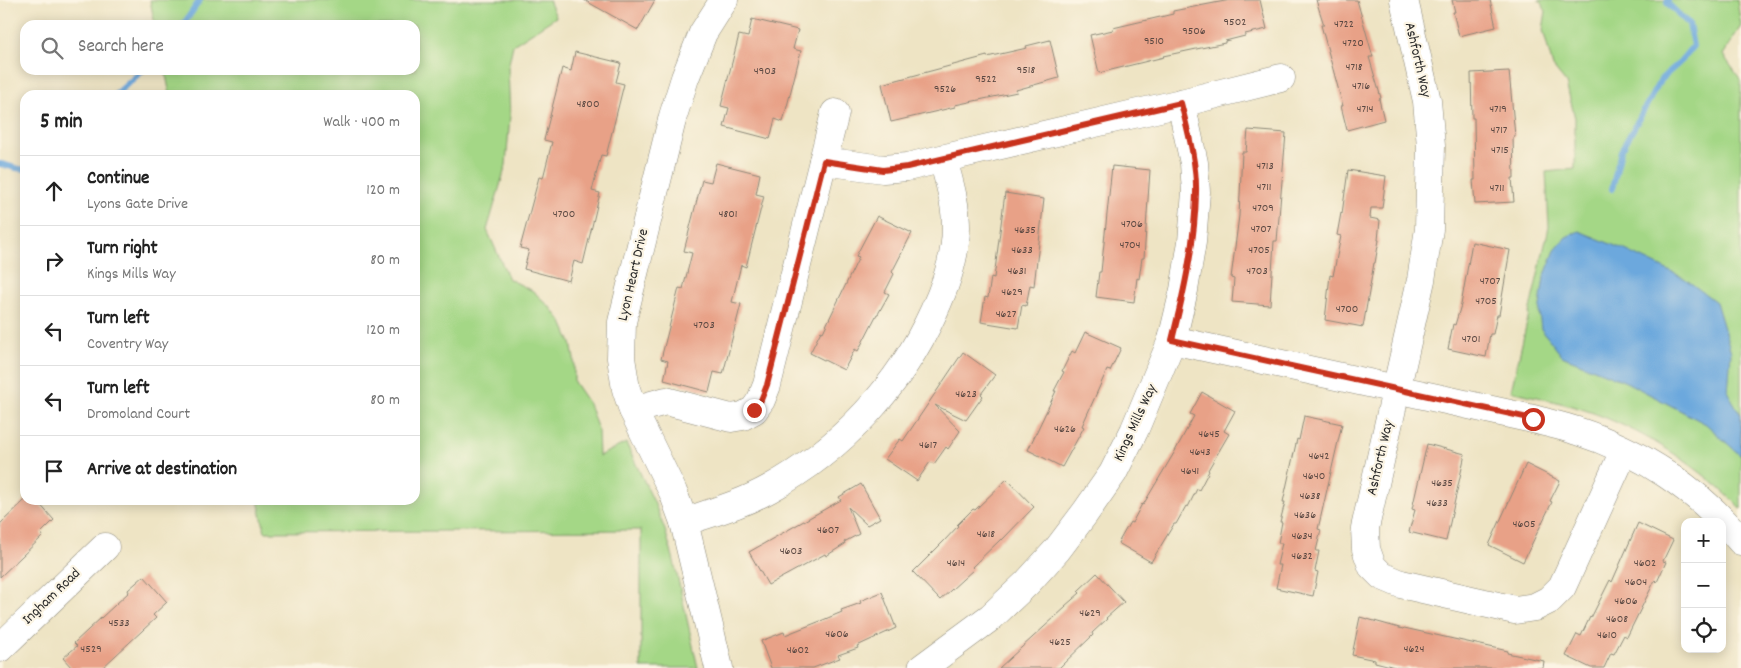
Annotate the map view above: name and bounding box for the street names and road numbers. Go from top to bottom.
street label: Ashforth Way [1398,20,1437,101]
street label: Lyon Heart Drive [613,226,655,323]
street label: Kings Mills Way [1108,380,1164,465]
street label: Ashforth Way [1362,417,1401,498]
street label: Ingham Road [18,563,86,631]

